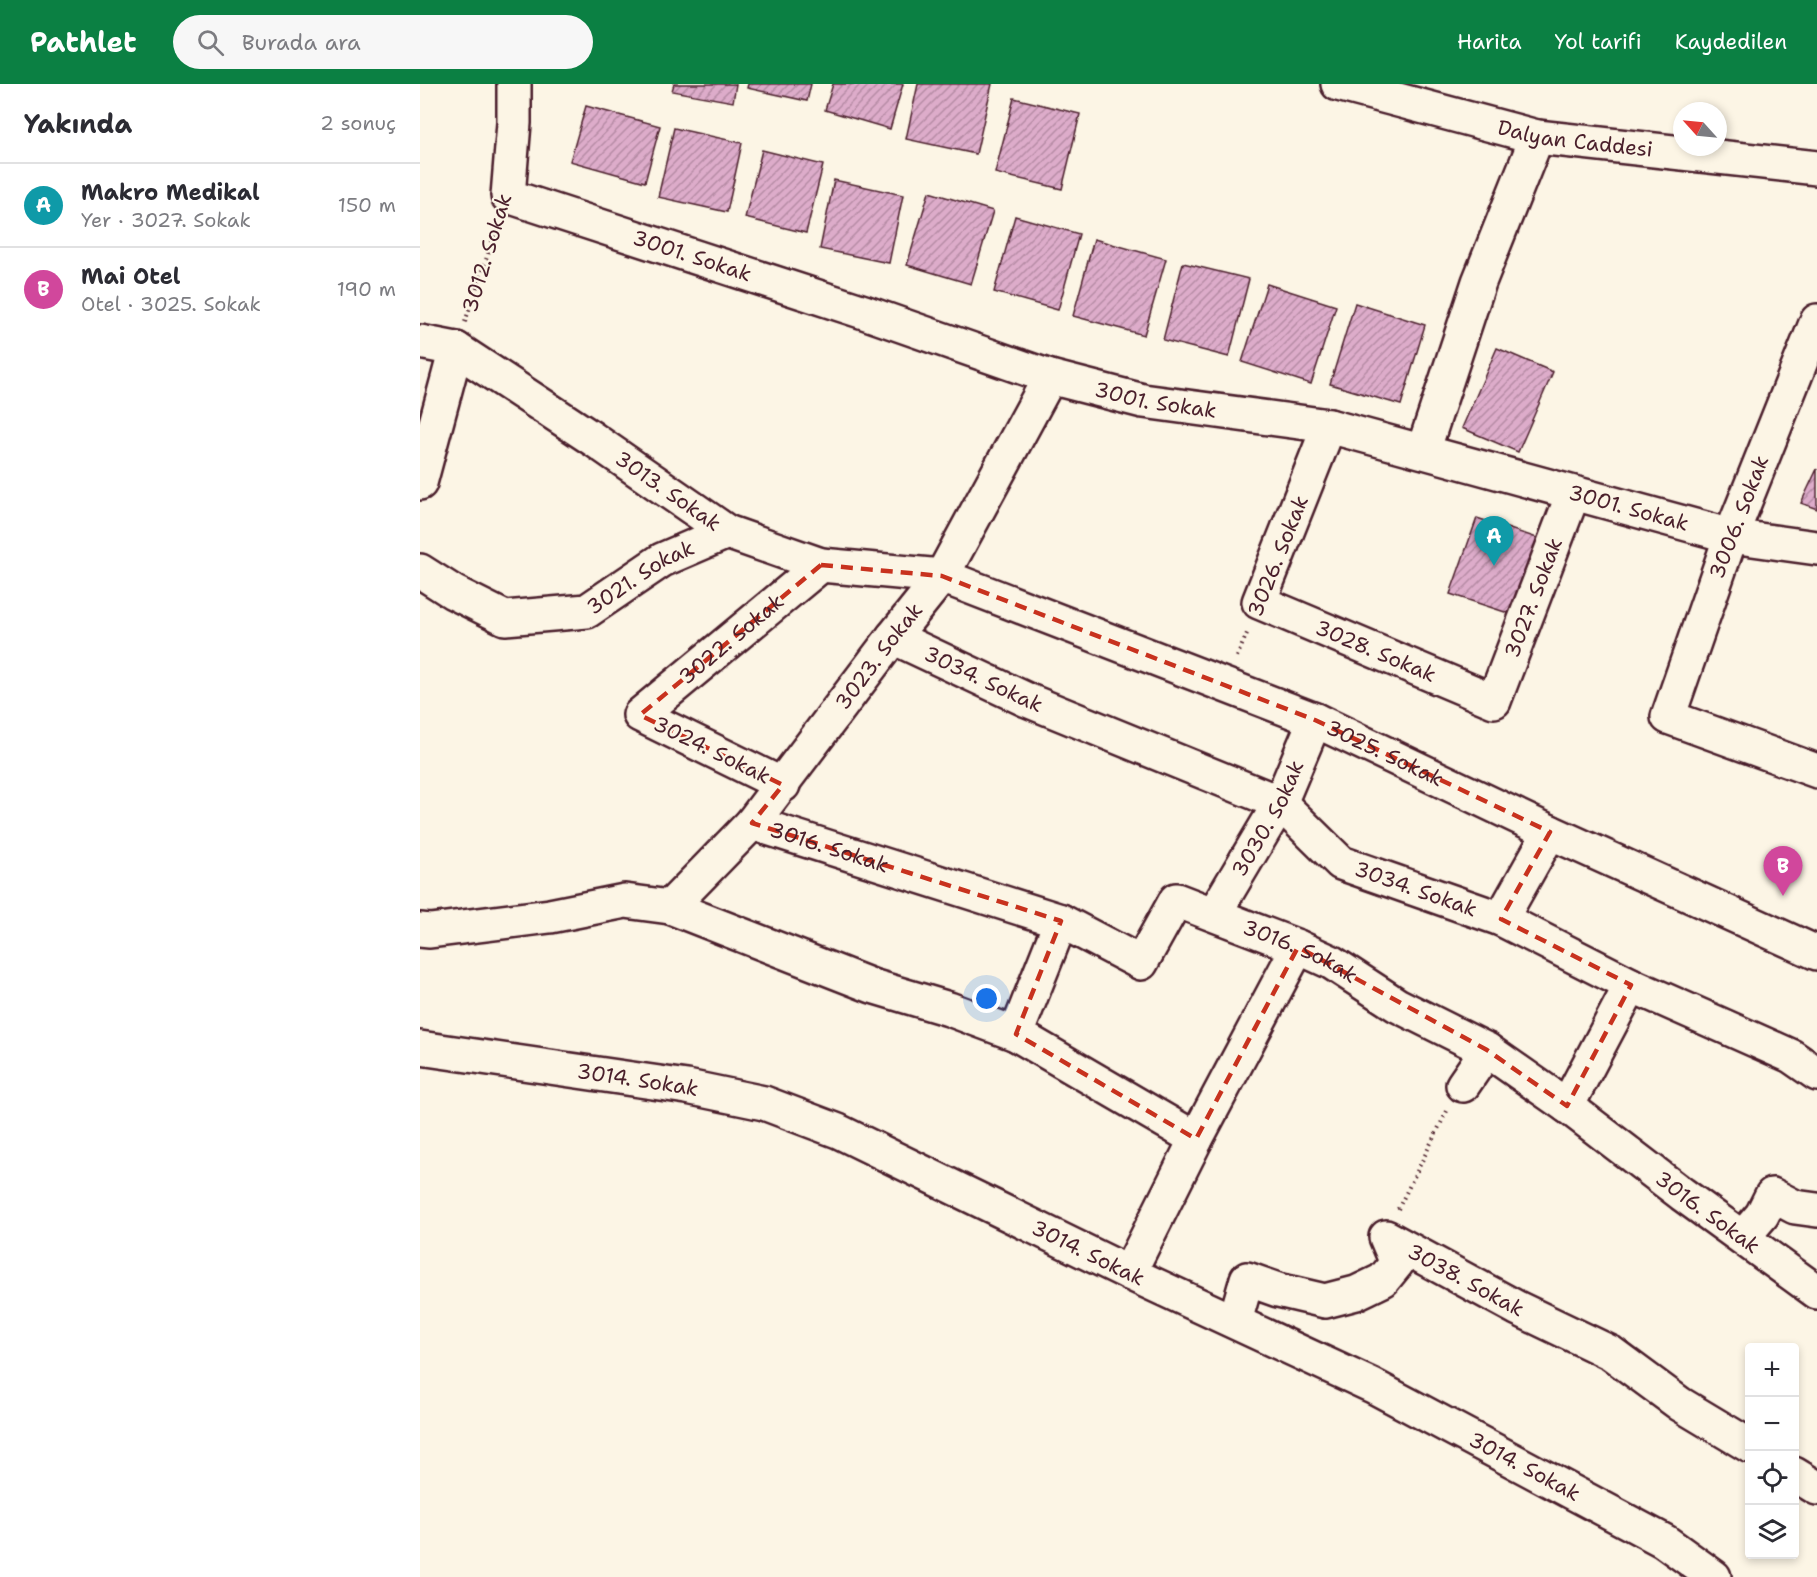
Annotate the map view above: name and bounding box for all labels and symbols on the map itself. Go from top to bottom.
north arrow [1673,102,1727,156]
street label: Dalyan Caddesi [1495,113,1654,164]
street label: 3012. Sokak [456,190,518,316]
street label: 3001. Sokak [629,224,755,288]
street label: 3001. Sokak [1092,375,1218,425]
street label: 3013. Sokak [610,445,727,538]
street label: 3006. Sokak [1703,451,1775,583]
street label: 3001. Sokak [1565,478,1692,538]
street label: 3026. Sokak [1241,491,1315,621]
pin: A [1474,516,1514,566]
street label: 3021. Sokak [581,534,699,621]
street label: 3027. Sokak [1498,534,1569,662]
street label: 3022. Sokak [673,588,790,691]
street label: 3023. Sokak [829,597,929,715]
street label: 3028. Sokak [1311,613,1440,689]
street label: 3034. Sokak [920,640,1047,719]
street label: 3024. Sokak [649,710,775,790]
street label: 3025. Sokak [1321,713,1448,793]
street label: 3030. Sokak [1225,756,1310,882]
street label: 3016. Sokak [766,815,892,879]
pin: B [1764,846,1802,896]
street label: 3034. Sokak [1351,855,1481,924]
street label: 3016. Sokak [1239,913,1363,990]
your location [972,984,1001,1013]
street label: 3014. Sokak [575,1057,701,1103]
street label: 3016. Sokak [1650,1165,1766,1260]
street label: 3014. Sokak [1027,1214,1149,1292]
street label: 3038. Sokak [1403,1237,1529,1323]
street label: 3014. Sokak [1464,1426,1585,1508]

